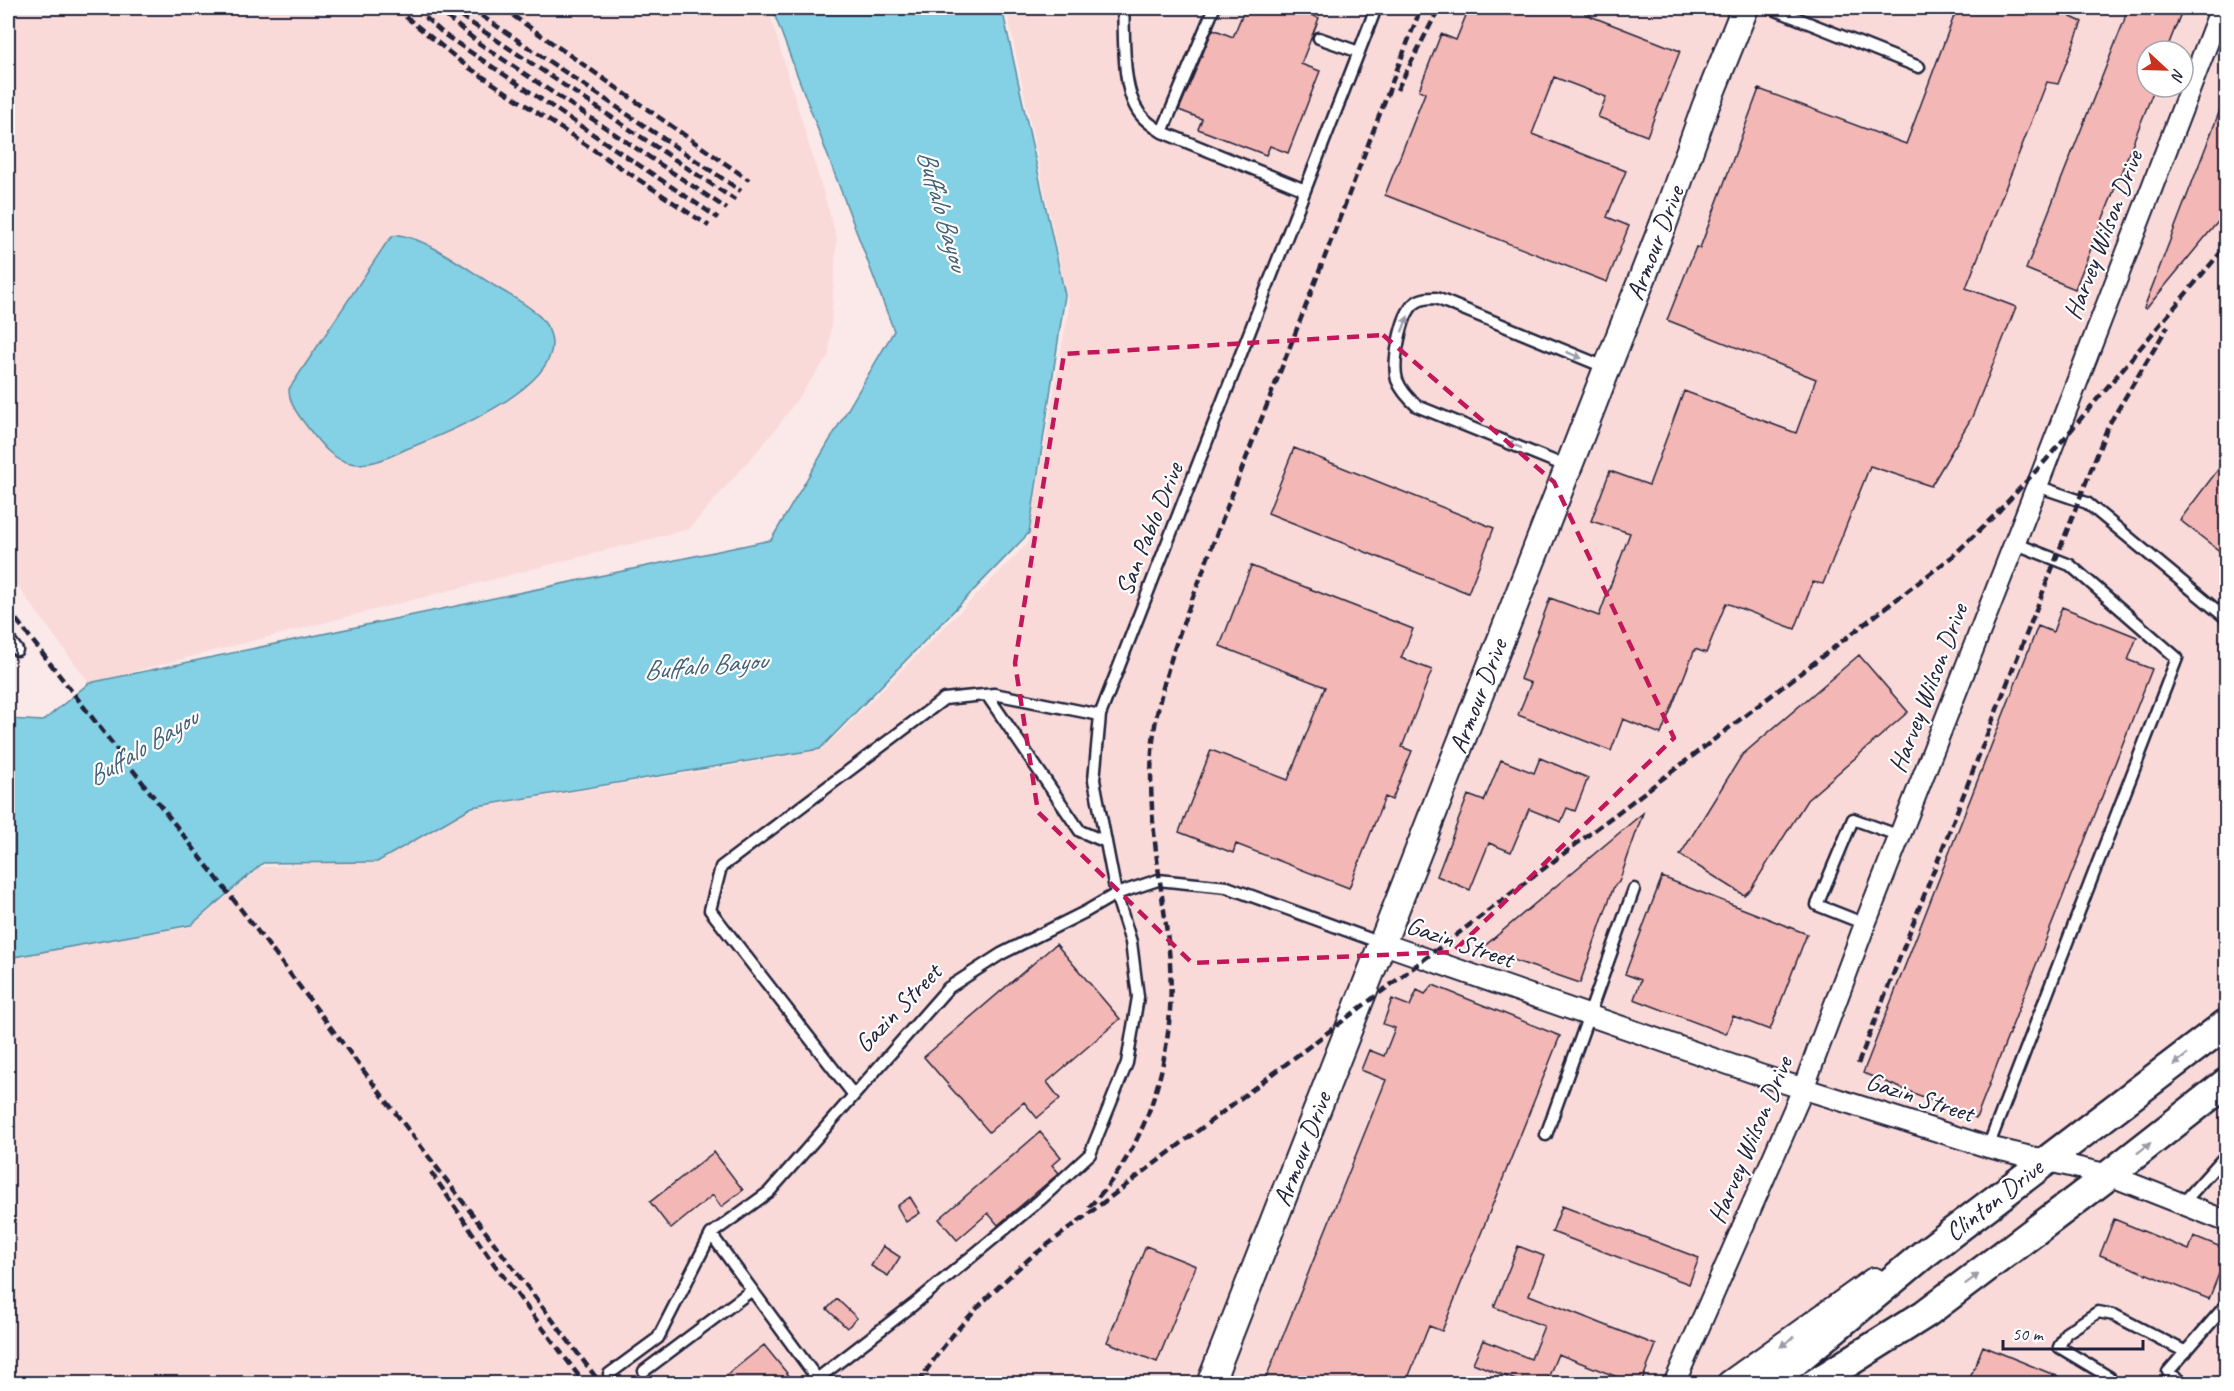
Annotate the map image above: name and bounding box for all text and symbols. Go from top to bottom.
north arrow [2135,39,2195,99]
text: N [2166,66,2189,85]
street label: Harvey Wilson Drive [2056,144,2151,324]
water label: Buffalo Bayou [910,146,977,278]
street label: Armour Drive [1618,179,1693,305]
one-way arrow [1400,315,1410,333]
one-way arrow [1565,351,1583,360]
one-way arrow [1504,440,1522,450]
street label: San Pablo Drive [1107,456,1191,600]
street label: Harvey Wilson Drive [1881,597,1976,777]
street label: Armour Drive [1441,632,1516,758]
water label: Buffalo Bayou [642,642,772,687]
water label: Buffalo Bayou [80,699,207,793]
street label: Gazin Street [1402,908,1520,976]
street label: Gazin Street [848,955,950,1059]
street label: Harvey Wilson Drive [1700,1050,1801,1228]
one-way arrow [2172,1054,2188,1067]
street label: Gazin Street [1862,1064,1980,1131]
street label: Armour Drive [1265,1085,1340,1211]
one-way arrow [2136,1143,2151,1155]
street label: Clinton Drive [1938,1150,2052,1249]
one-way arrow [1964,1273,1979,1285]
scale bar [2003,1313,2142,1351]
text: 50 m [2012,1323,2045,1345]
one-way arrow [1780,1336,1795,1348]

